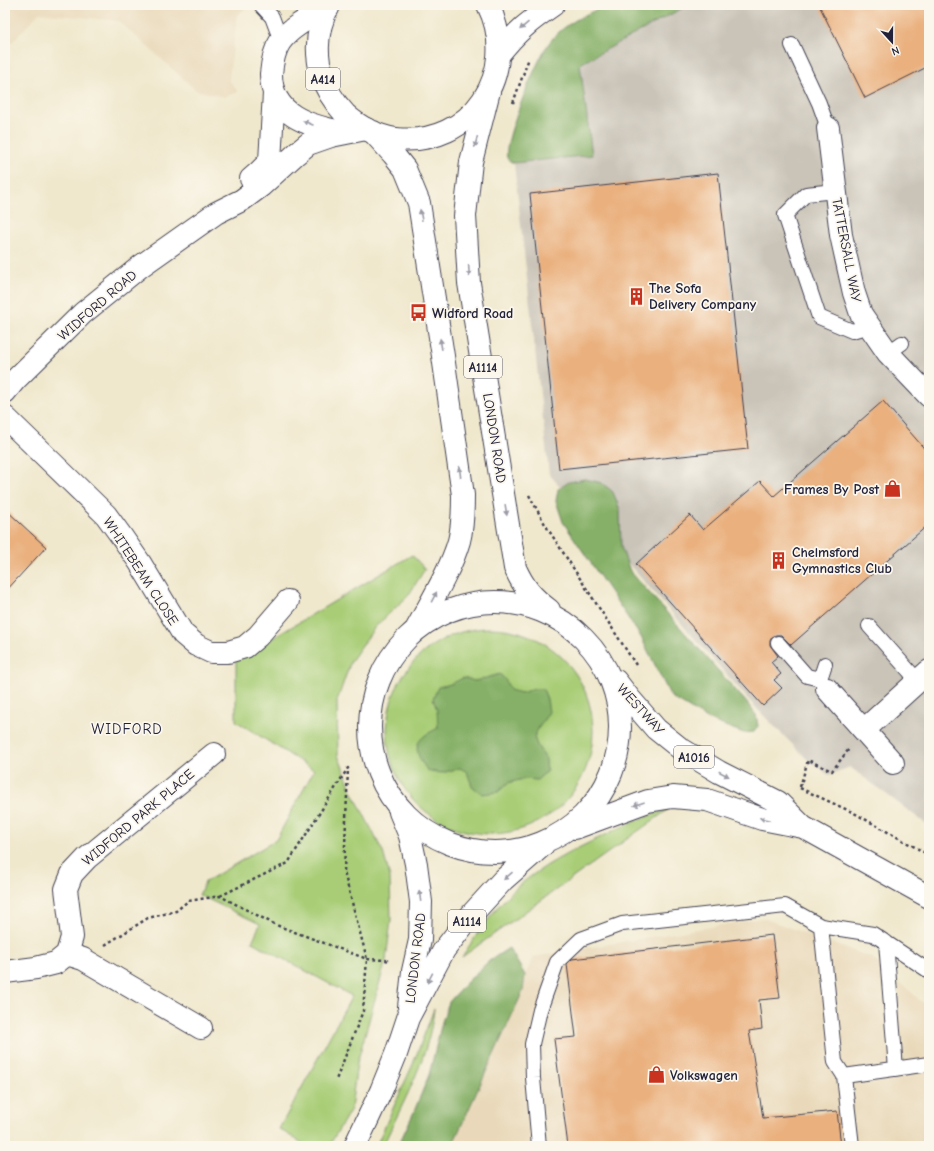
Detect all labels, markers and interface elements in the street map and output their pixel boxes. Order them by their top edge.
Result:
one-way arrow [518,22,529,31]
north arrow [872,22,912,62]
text: N [890,44,901,58]
road number: A414 [306,68,340,90]
one-way arrow [302,120,313,126]
one-way arrow [473,136,479,149]
street label: TATTERSALL WAY [828,196,865,305]
one-way arrow [417,209,423,221]
one-way arrow [465,265,472,277]
street label: WIDFORD ROAD [54,266,141,344]
place label: The Sofa Delivery Company [649,280,757,313]
building icon: The Sofa Delivery Company [626,286,646,306]
bus stop icon: Widford Road [409,303,429,323]
place label: Widford Road [432,305,513,322]
one-way arrow [438,338,444,350]
road number: A1114 [464,356,502,378]
street label: LONDON ROAD [479,392,510,484]
one-way arrow [457,466,463,478]
shop icon: Frames By Post [882,479,902,499]
place label: Frames By Post [784,481,879,498]
one-way arrow [503,504,509,516]
street label: WHITEBEAM CLOSE [99,514,182,629]
place label: Chelmsford Gymnastics Club [792,544,892,577]
building icon: Chelmsford Gymnastics Club [769,550,789,570]
one-way arrow [431,591,438,602]
street label: WESTWAY [613,680,668,739]
district label: WIDFORD [91,720,163,738]
road number: A1016 [674,746,714,768]
street label: WIDFORD PARK PLACE [79,765,198,869]
one-way arrow [718,771,730,777]
one-way arrow [633,802,645,808]
one-way arrow [759,816,771,822]
one-way arrow [503,871,513,880]
one-way arrow [417,890,424,902]
road number: A1114 [448,910,486,932]
street label: LONDON ROAD [402,912,429,1004]
one-way arrow [426,972,433,984]
shop icon: Volkswagen [647,1065,667,1085]
place label: Volkswagen [670,1067,738,1084]

